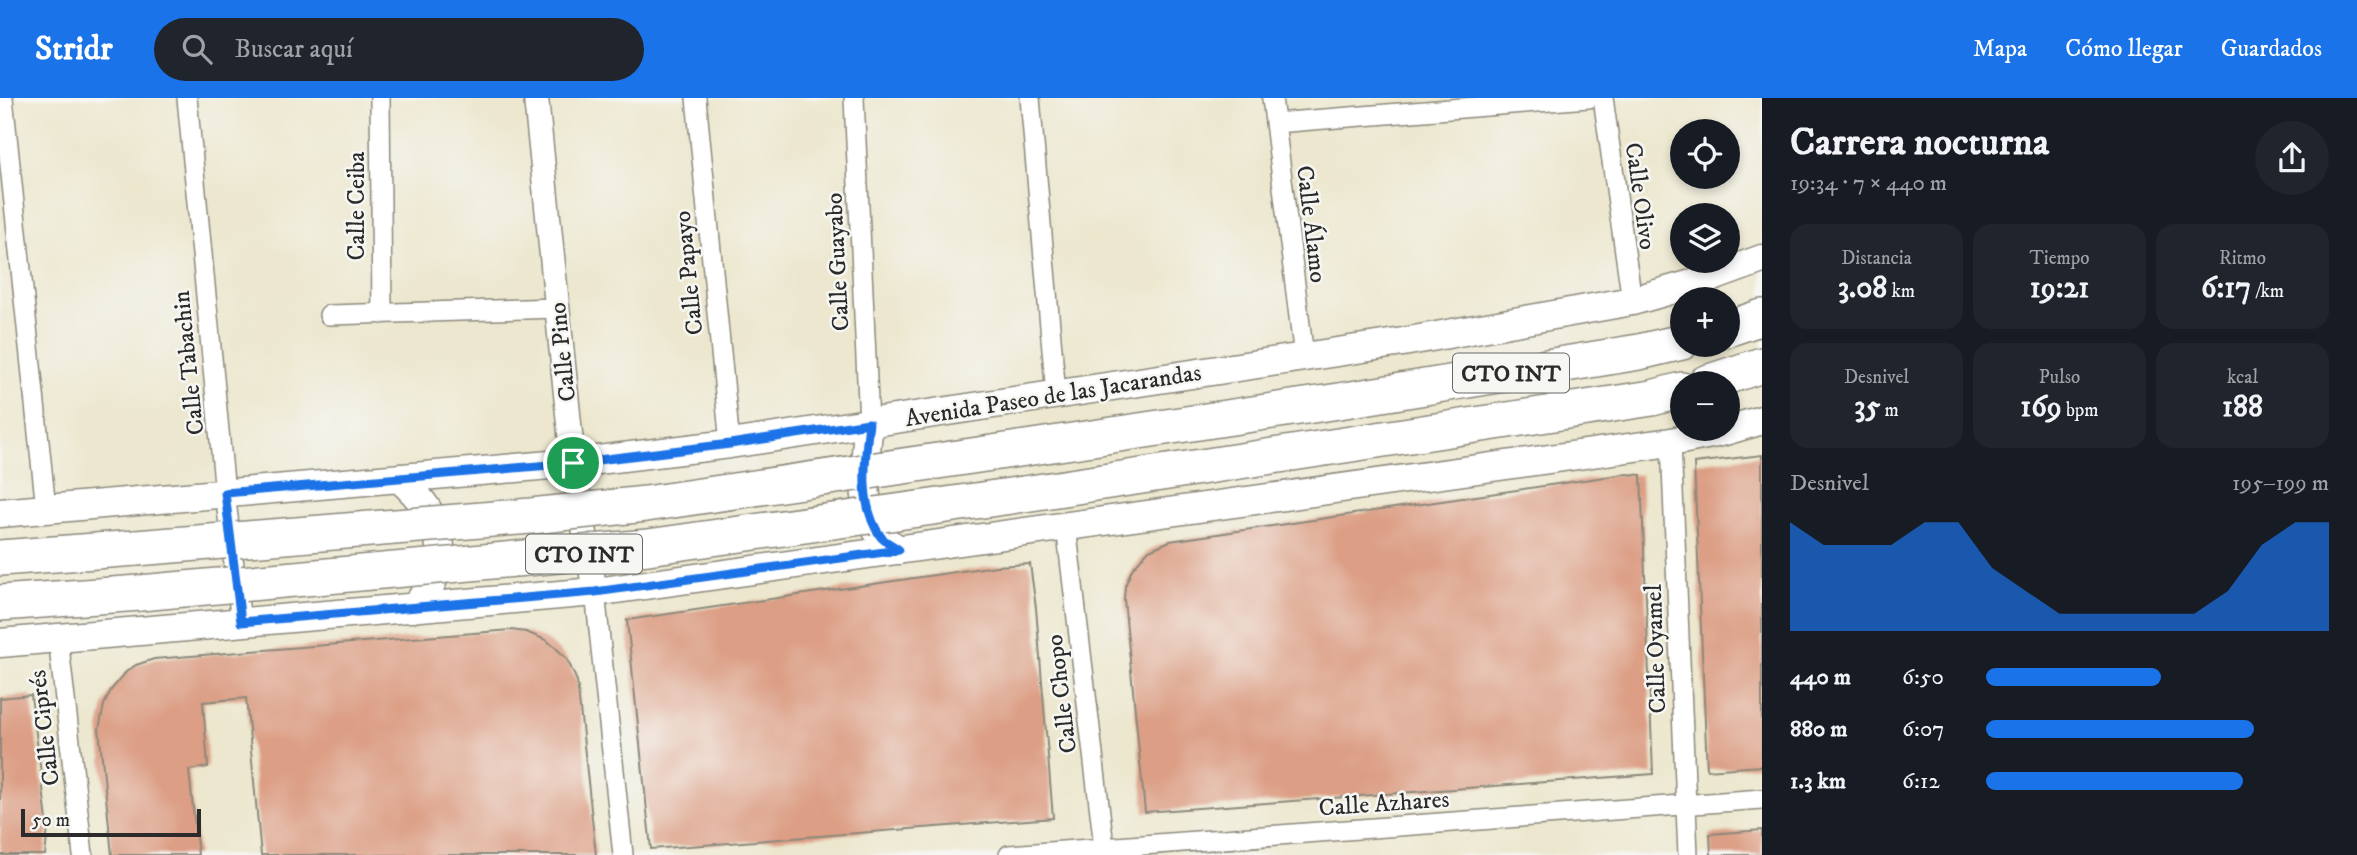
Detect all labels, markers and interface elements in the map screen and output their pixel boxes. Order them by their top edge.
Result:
search box [154,18,644,81]
text: Stridr [35,29,112,70]
icon: search [178,30,216,68]
text: Buscar aquí [234,33,353,66]
text: Mapa [1973,34,2027,64]
text: Cómo llegar [2065,34,2183,64]
text: Guardados [2221,34,2322,64]
map controls [1670,119,1740,441]
button: locate [1670,119,1740,189]
text: Carrera nocturna [1790,119,2049,167]
button: share [2255,121,2329,195]
street label: Calle Olivo [1618,141,1662,252]
street label: Calle Ceiba [342,151,372,261]
street label: Calle Álamo [1289,164,1334,284]
text: 19:34 · 7 × 440 m [1790,169,1947,198]
street label: Calle Guayabo [819,192,857,332]
button: layers [1670,203,1740,273]
street label: Calle Papayo [668,209,710,337]
text: Distancia [1841,247,1912,270]
text: Tiempo [2029,247,2090,270]
text: Ritmo [2219,247,2266,270]
text: 3.08 [1838,270,1887,307]
text: 19:21 [2030,270,2089,307]
text: 6:17 [2201,270,2251,307]
text: km [1887,280,1915,303]
text: /km [2251,280,2284,303]
button: + [1670,287,1740,357]
street label: Calle Tabachin [166,289,211,437]
street label: Calle Pino [543,301,583,403]
road number: CTO INT [1453,354,1569,392]
street label: Avenida Paseo de las Jacarandas [903,358,1203,434]
text: Desnivel [1844,366,1909,389]
text: Pulso [2039,366,2080,389]
text: kcal [2227,366,2258,389]
button: − [1670,371,1740,441]
text: 35 [1854,389,1880,426]
text: 169 [2020,389,2062,426]
text: 188 [2222,389,2263,426]
text: m [1880,399,1899,422]
text: bpm [2062,399,2099,422]
pin [543,433,603,493]
icon: arrive [554,444,592,482]
text: Desnivel [1790,469,1869,498]
text: 195–199 m [2232,469,2329,498]
road number: CTO INT [526,534,642,574]
street label: Calle Oyamel [1639,583,1673,714]
street label: Calle Chopo [1040,633,1084,755]
text: 440 m [1790,663,1851,692]
text: 6:50 [1902,663,1944,692]
street label: Calle Ciprés [23,668,67,787]
text: 880 m [1790,715,1848,744]
text: 6:07 [1902,715,1944,744]
text: 1.3 km [1790,767,1846,796]
text: 6:12 [1902,767,1940,796]
street label: Calle Azhares [1318,784,1450,824]
scale bar [21,806,201,838]
text: 50 m [32,809,70,832]

